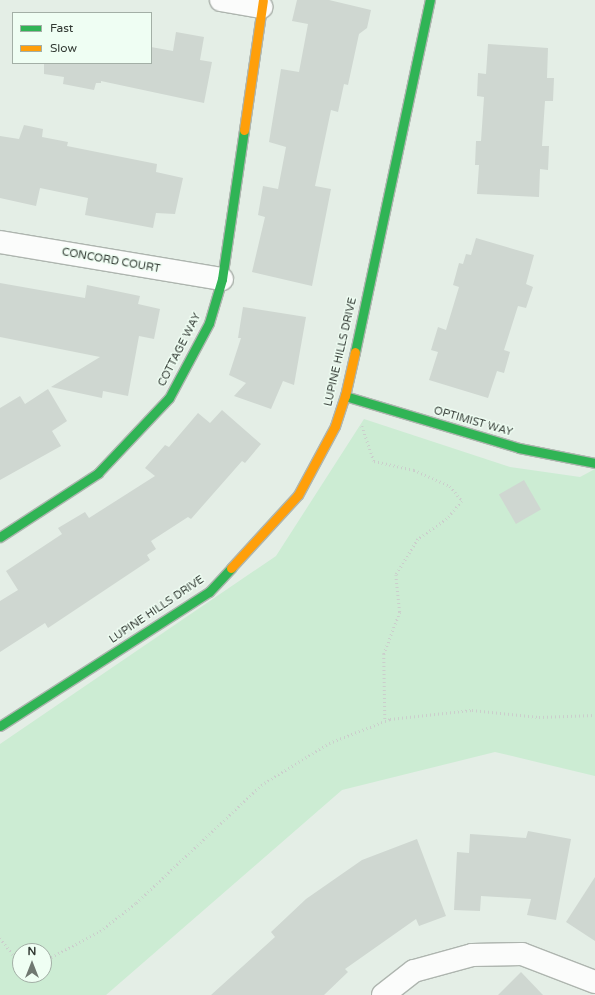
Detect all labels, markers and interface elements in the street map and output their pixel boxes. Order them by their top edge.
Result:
legend [12,12,152,64]
text: Fast [50,21,73,35]
text: Slow [50,41,77,55]
street label: CONCORD COURT [61,246,161,276]
street label: LUPINE HILLS DRIVE [322,296,360,408]
street label: COTTAGE WAY [156,311,204,389]
street label: OPTIMIST WAY [432,404,514,440]
street label: LUPINE HILLS DRIVE [107,573,207,647]
north arrow [12,943,52,983]
text: N [28,945,36,958]

